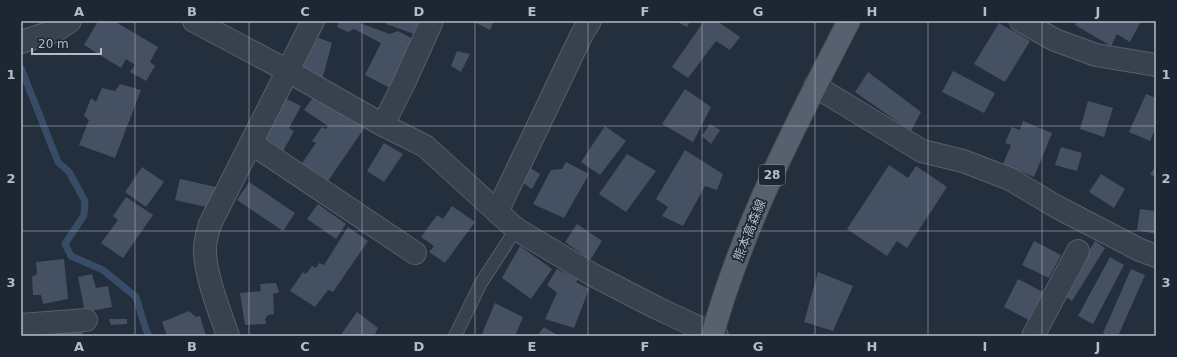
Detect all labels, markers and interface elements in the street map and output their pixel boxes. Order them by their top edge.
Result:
text: A [74,4,84,19]
text: B [187,4,197,19]
text: C [300,4,310,19]
text: D [414,4,425,19]
text: E [528,4,536,19]
text: F [641,4,649,19]
text: G [753,4,763,19]
text: H [867,4,877,19]
text: I [983,4,987,19]
text: J [1095,4,1100,19]
scale bar [32,30,101,56]
text: 20 m [38,37,69,51]
text: 1 [6,67,16,82]
text: 1 [1161,67,1171,82]
road number: 28 [759,165,785,185]
text: 2 [6,171,16,186]
text: 2 [1161,171,1171,186]
street label: 熊本高森線 [730,197,769,263]
text: 3 [6,275,16,290]
text: 3 [1161,275,1171,290]
text: A [74,339,84,354]
text: B [187,339,197,354]
text: C [300,339,310,354]
text: D [414,339,425,354]
text: E [528,339,536,354]
text: F [641,339,649,354]
text: G [753,339,763,354]
text: H [867,339,877,354]
text: I [983,339,987,354]
text: J [1095,339,1100,354]

